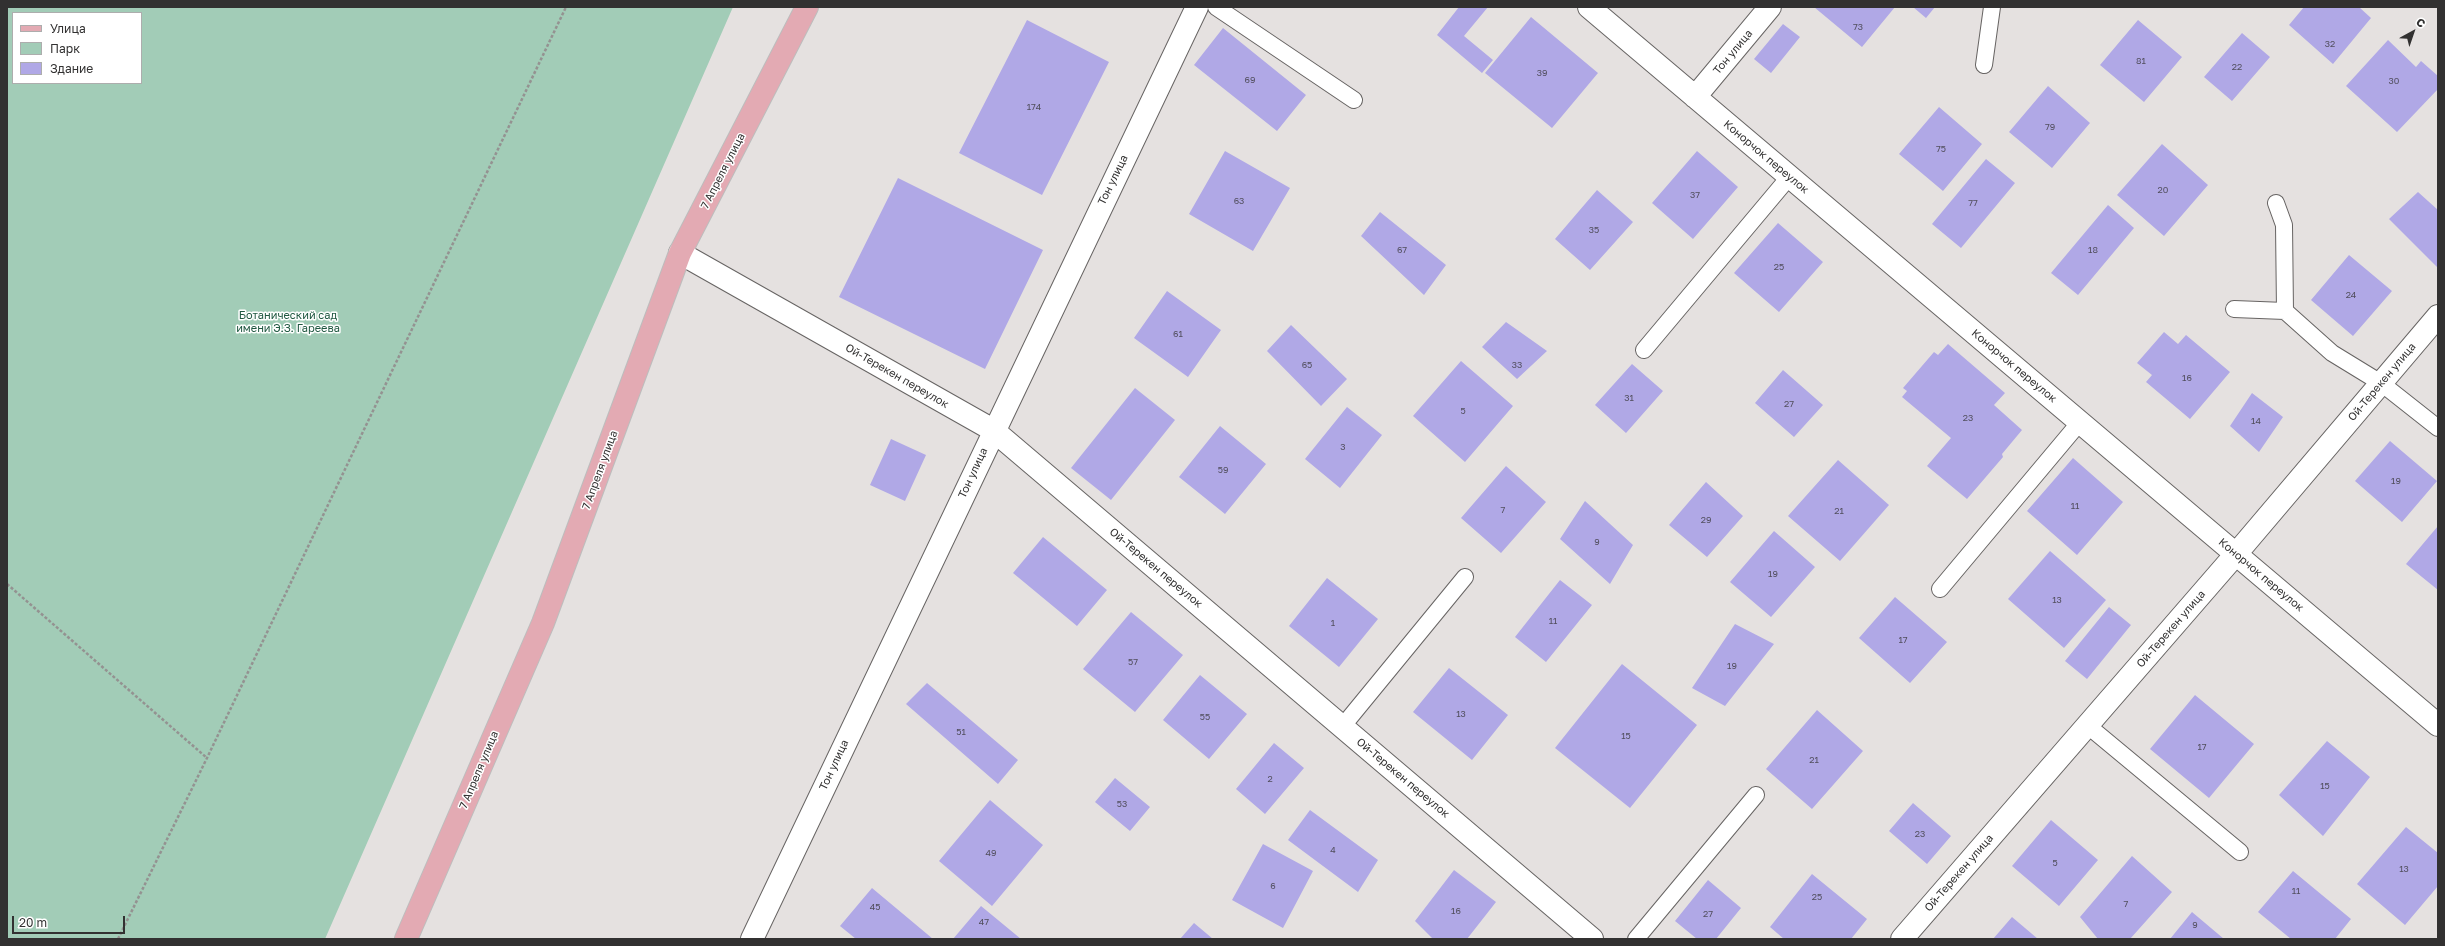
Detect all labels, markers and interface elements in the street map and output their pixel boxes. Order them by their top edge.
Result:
legend [12,12,142,84]
north arrow [2393,12,2433,52]
text: С [2414,15,2428,30]
text: Улица [50,21,86,36]
house number: 73 [1853,22,1863,32]
street label: Тон улица [1711,27,1755,77]
house number: 32 [2325,39,2335,49]
text: Парк [50,41,80,56]
house number: 81 [2136,56,2146,66]
text: Здание [50,61,93,76]
house number: 22 [2232,62,2242,72]
house number: 39 [1537,68,1547,78]
house number: 69 [1245,75,1255,85]
house number: 30 [2389,76,2399,86]
house number: 174 [1027,102,1041,112]
street label: Конорчок переулок [1721,118,1811,196]
house number: 79 [2045,122,2055,132]
street label: 7 Апреля улица [698,131,748,211]
house number: 75 [1936,144,1946,154]
street label: Тон улица [1095,153,1131,207]
house number: 20 [2158,185,2168,195]
house number: 37 [1690,190,1700,200]
house number: 63 [1234,196,1244,206]
house number: 77 [1968,198,1978,208]
house number: 35 [1589,225,1599,235]
house number: 67 [1397,245,1407,255]
house number: 18 [2088,245,2098,255]
house number: 25 [1774,262,1784,272]
house number: 24 [2346,290,2356,300]
park label: Ботанический сад имени Э.З. Гареева [236,309,340,335]
street label: Конорчок переулок [1969,327,2059,405]
house number: 61 [1173,329,1183,339]
street label: Ой-Терекен улица [2345,340,2419,424]
street label: Ой-Терекен переулок [843,341,951,411]
house number: 65 [1302,360,1312,370]
house number: 33 [1512,360,1522,370]
house number: 16 [2182,373,2192,383]
house number: 31 [1624,393,1634,403]
house number: 27 [1784,399,1794,409]
house number: 5 [1460,406,1466,416]
house number: 23 [1963,413,1973,423]
house number: 14 [2251,416,2261,426]
street label: 7 Апреля улица [580,429,620,511]
house number: 3 [1340,442,1346,452]
street label: Тон улица [956,446,990,500]
house number: 59 [1218,465,1228,475]
house number: 19 [2391,476,2401,486]
house number: 11 [2071,501,2079,511]
house number: 7 [1501,505,1505,515]
house number: 21 [1834,506,1844,516]
house number: 29 [1701,515,1711,525]
street label: Ой-Терекен переулок [1107,525,1205,611]
street label: Конорчок переулок [2216,536,2306,614]
house number: 9 [1594,537,1600,547]
house number: 19 [1768,569,1778,579]
street label: Ой-Терекен улица [2134,588,2208,670]
house number: 13 [2052,595,2062,605]
house number: 11 [1549,616,1557,626]
house number: 1 [1331,618,1335,628]
house number: 17 [1898,635,1908,645]
house number: 57 [1128,657,1138,667]
house number: 19 [1727,661,1737,671]
house number: 13 [1456,709,1466,719]
house number: 55 [1200,712,1210,722]
house number: 51 [956,727,966,737]
street label: 7 Апреля улица [457,729,501,811]
house number: 15 [1621,731,1631,741]
street label: Ой-Терекен переулок [1354,735,1452,821]
street label: Тон улица [817,738,851,792]
house number: 17 [2197,742,2207,752]
house number: 21 [1809,755,1819,765]
house number: 2 [1267,774,1273,784]
house number: 15 [2320,781,2330,791]
house number: 53 [1117,799,1127,809]
house number: 23 [1915,829,1925,839]
street label: Ой-Терекен улица [1922,832,1996,914]
house number: 4 [1330,845,1336,855]
house number: 49 [986,848,996,858]
house number: 5 [2052,858,2058,868]
house number: 13 [2399,864,2409,874]
house number: 6 [1270,881,1276,891]
house number: 11 [2292,886,2300,896]
house number: 25 [1812,892,1822,902]
house number: 7 [2124,899,2128,909]
house number: 45 [870,902,880,912]
house number: 16 [1451,906,1461,916]
scale bar [14,908,127,934]
house number: 27 [1703,909,1713,919]
text: 20 m [19,915,47,930]
house number: 47 [979,917,989,927]
house number: 9 [2192,920,2198,930]

